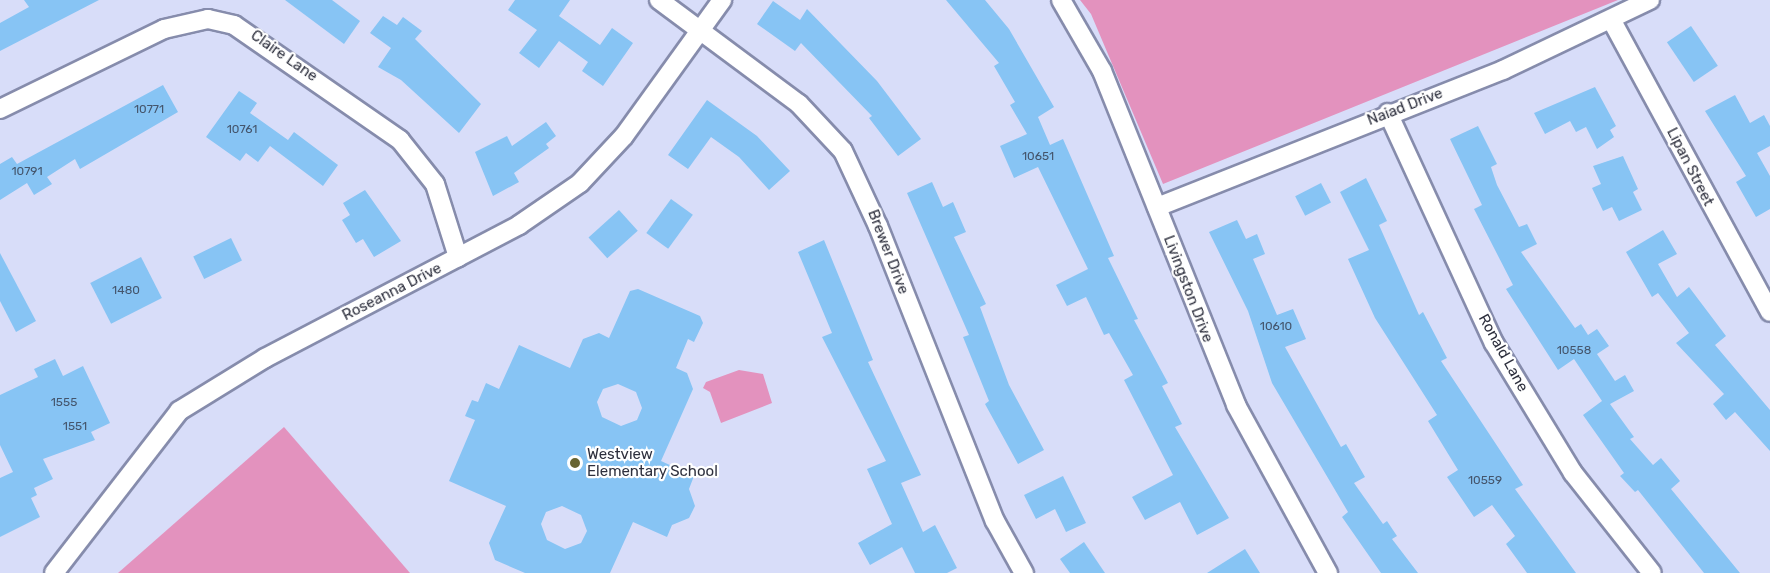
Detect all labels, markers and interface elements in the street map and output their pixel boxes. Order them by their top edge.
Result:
street label: Claire Lane [247,26,321,86]
street label: Naiad Drive [1365,84,1445,130]
house number: 10771 [134,103,164,117]
house number: 10761 [227,123,257,137]
street label: Lipan Street [1663,125,1717,209]
house number: 10651 [1022,150,1054,164]
house number: 10791 [11,165,43,179]
street label: Brewer Drive [864,207,912,297]
street label: Livingston Drive [1159,233,1217,345]
street label: Roseanna Drive [339,259,445,325]
house number: 1480 [112,284,140,298]
street label: Ronald Lane [1474,311,1532,395]
house number: 10610 [1260,320,1292,334]
house number: 10558 [1557,344,1591,358]
house number: 1555 [51,396,77,410]
house number: 1551 [63,420,87,434]
place label: Westview Elementary School [587,445,718,480]
marker: Westview Elementary School [568,456,582,470]
house number: 10559 [1468,474,1502,488]

